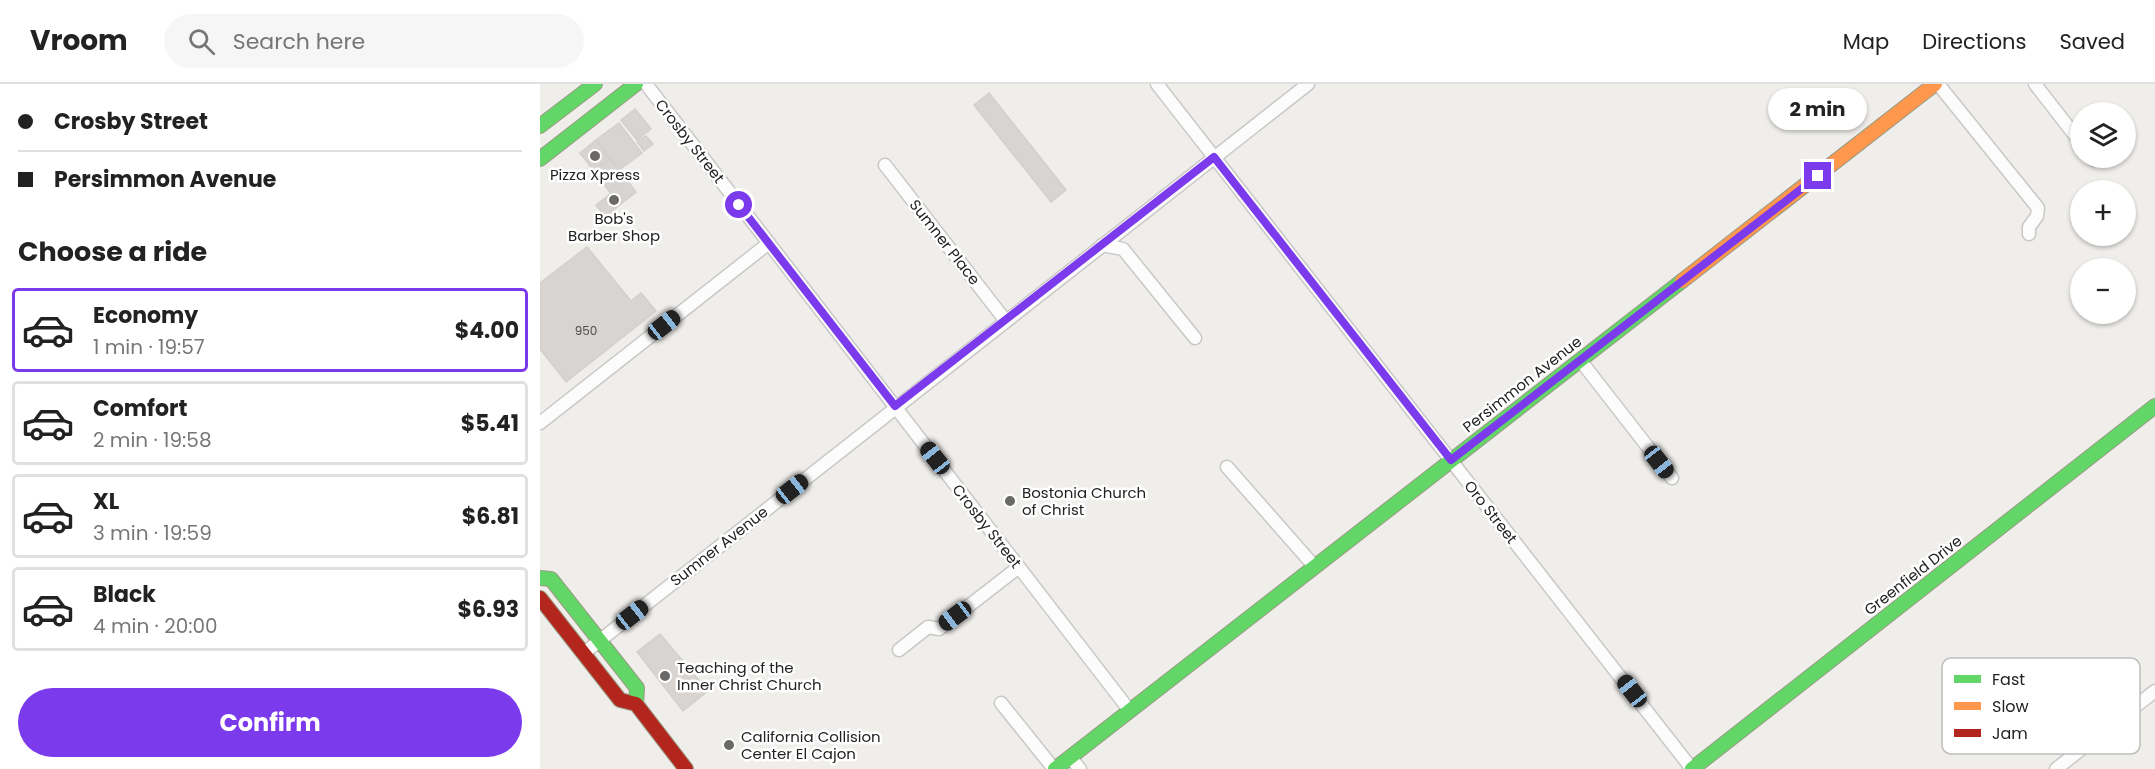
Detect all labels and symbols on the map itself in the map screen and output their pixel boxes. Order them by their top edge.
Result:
callout: 2 min [1768,89,1868,131]
street label: Crosby Street [651,95,729,187]
marker: Pizza Xpress [588,149,602,163]
route end [1804,162,1831,189]
place label: Pizza Xpress [550,164,640,185]
route start [725,191,752,218]
marker: Bob's Barber Shop [607,193,621,207]
street label: Sumner Place [905,195,985,289]
place label: Bob's Barber Shop [568,208,660,246]
car [644,307,684,343]
house number: 950 [575,322,597,339]
street label: Persimmon Avenue [1458,331,1586,437]
car [917,438,953,478]
car [1641,442,1677,482]
car [772,471,812,507]
street label: Oro Street [1460,476,1522,548]
street label: Crosby Street [948,480,1026,572]
place label: Bostonia Church of Christ [1022,482,1146,520]
marker: Bostonia Church of Christ [1003,494,1017,508]
street label: Sumner Avenue [666,501,772,591]
street label: Greenfield Drive [1860,530,1966,620]
car [612,597,652,633]
car [935,598,975,634]
place label: Teaching of the Inner Christ Church [677,657,822,695]
legend [1942,658,2140,754]
text: Fast [1992,668,2025,691]
marker: Teaching of the Inner Christ Church [658,669,672,683]
car [1614,671,1650,711]
text: Slow [1992,695,2029,718]
text: Jam [1992,722,2028,745]
place label: California Collision Center El Cajon [741,726,881,764]
marker: California Collision Center El Cajon [722,738,736,752]

